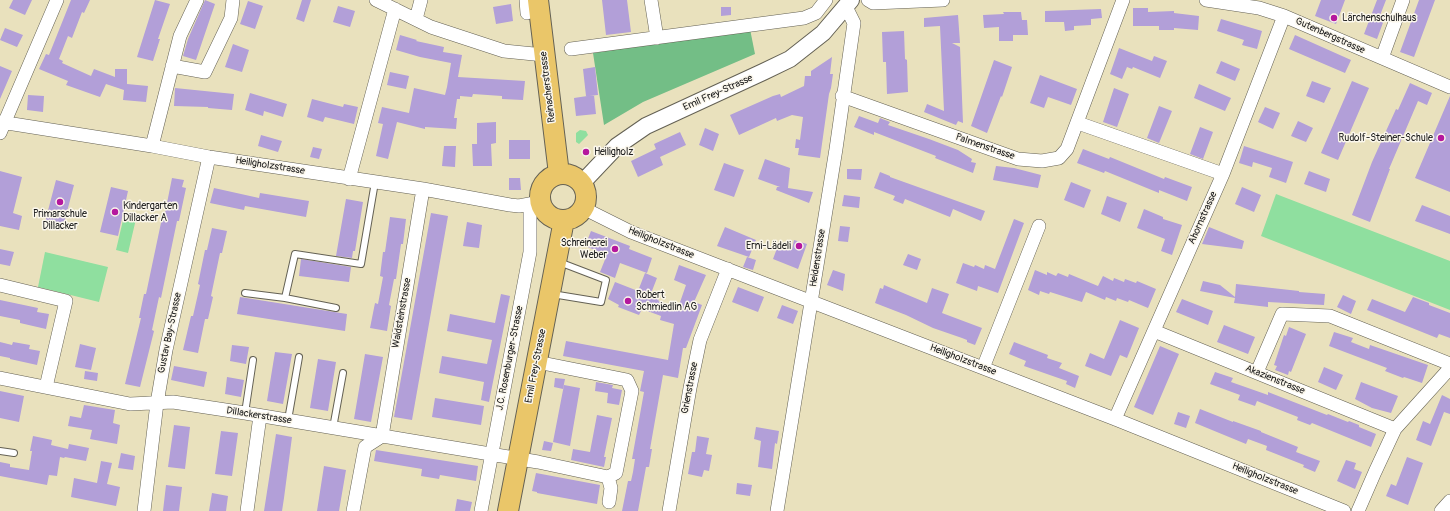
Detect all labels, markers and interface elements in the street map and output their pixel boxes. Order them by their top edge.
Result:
place label: Lärchenschulhaus [1342,12,1416,24]
marker: Lärchenschulhaus [1329,13,1339,23]
street label: Gutenbergstrasse [1293,15,1367,57]
street label: Reinacherstrasse [538,51,558,123]
street label: Emil Frey-Strasse [681,72,755,114]
street label: Palmenstrasse [954,131,1016,163]
place label: Rudolf-Steiner-Schule [1339,132,1433,144]
marker: Rudolf-Steiner-Schule [1436,133,1446,143]
place label: Heiligholz [594,146,634,158]
marker: Heiligholz [581,147,591,157]
street label: Heiligholzstrasse [234,155,306,177]
street label: Ahornstrasse [1186,190,1220,246]
marker: Primarschule Dillacker [55,197,65,207]
place label: Kindergarten Dillacker A [123,200,178,224]
marker: Kindergarten Dillacker A [110,207,120,217]
place label: Primarschule Dillacker [33,208,87,232]
street label: Heiligholzstrasse [626,224,696,262]
street label: Heidenstrasse [808,228,828,288]
place label: Schreinerei Weber [561,237,607,260]
place label: Erni-Lädeli [746,240,791,252]
marker: Erni-Lädeli [794,241,804,251]
marker: Schreinerei Weber [610,244,620,254]
street label: Waidsteinstrasse [390,277,414,349]
place label: Robert Schmiedlin AG [636,289,697,312]
street label: Gustav Bay-Strasse [156,292,184,374]
marker: Robert Schmiedlin AG [623,296,633,306]
street label: J.C. Rosenburger-Strasse [494,305,526,411]
street label: Emil Frey-Strasse [523,328,549,404]
street label: Heiligholzstrasse [928,342,998,378]
street label: Grienstrasse [679,361,701,415]
street label: Akazienstrasse [1244,363,1306,397]
street label: Dillackerstrasse [226,405,292,427]
street label: Heiligholzstrasse [1230,460,1300,498]

